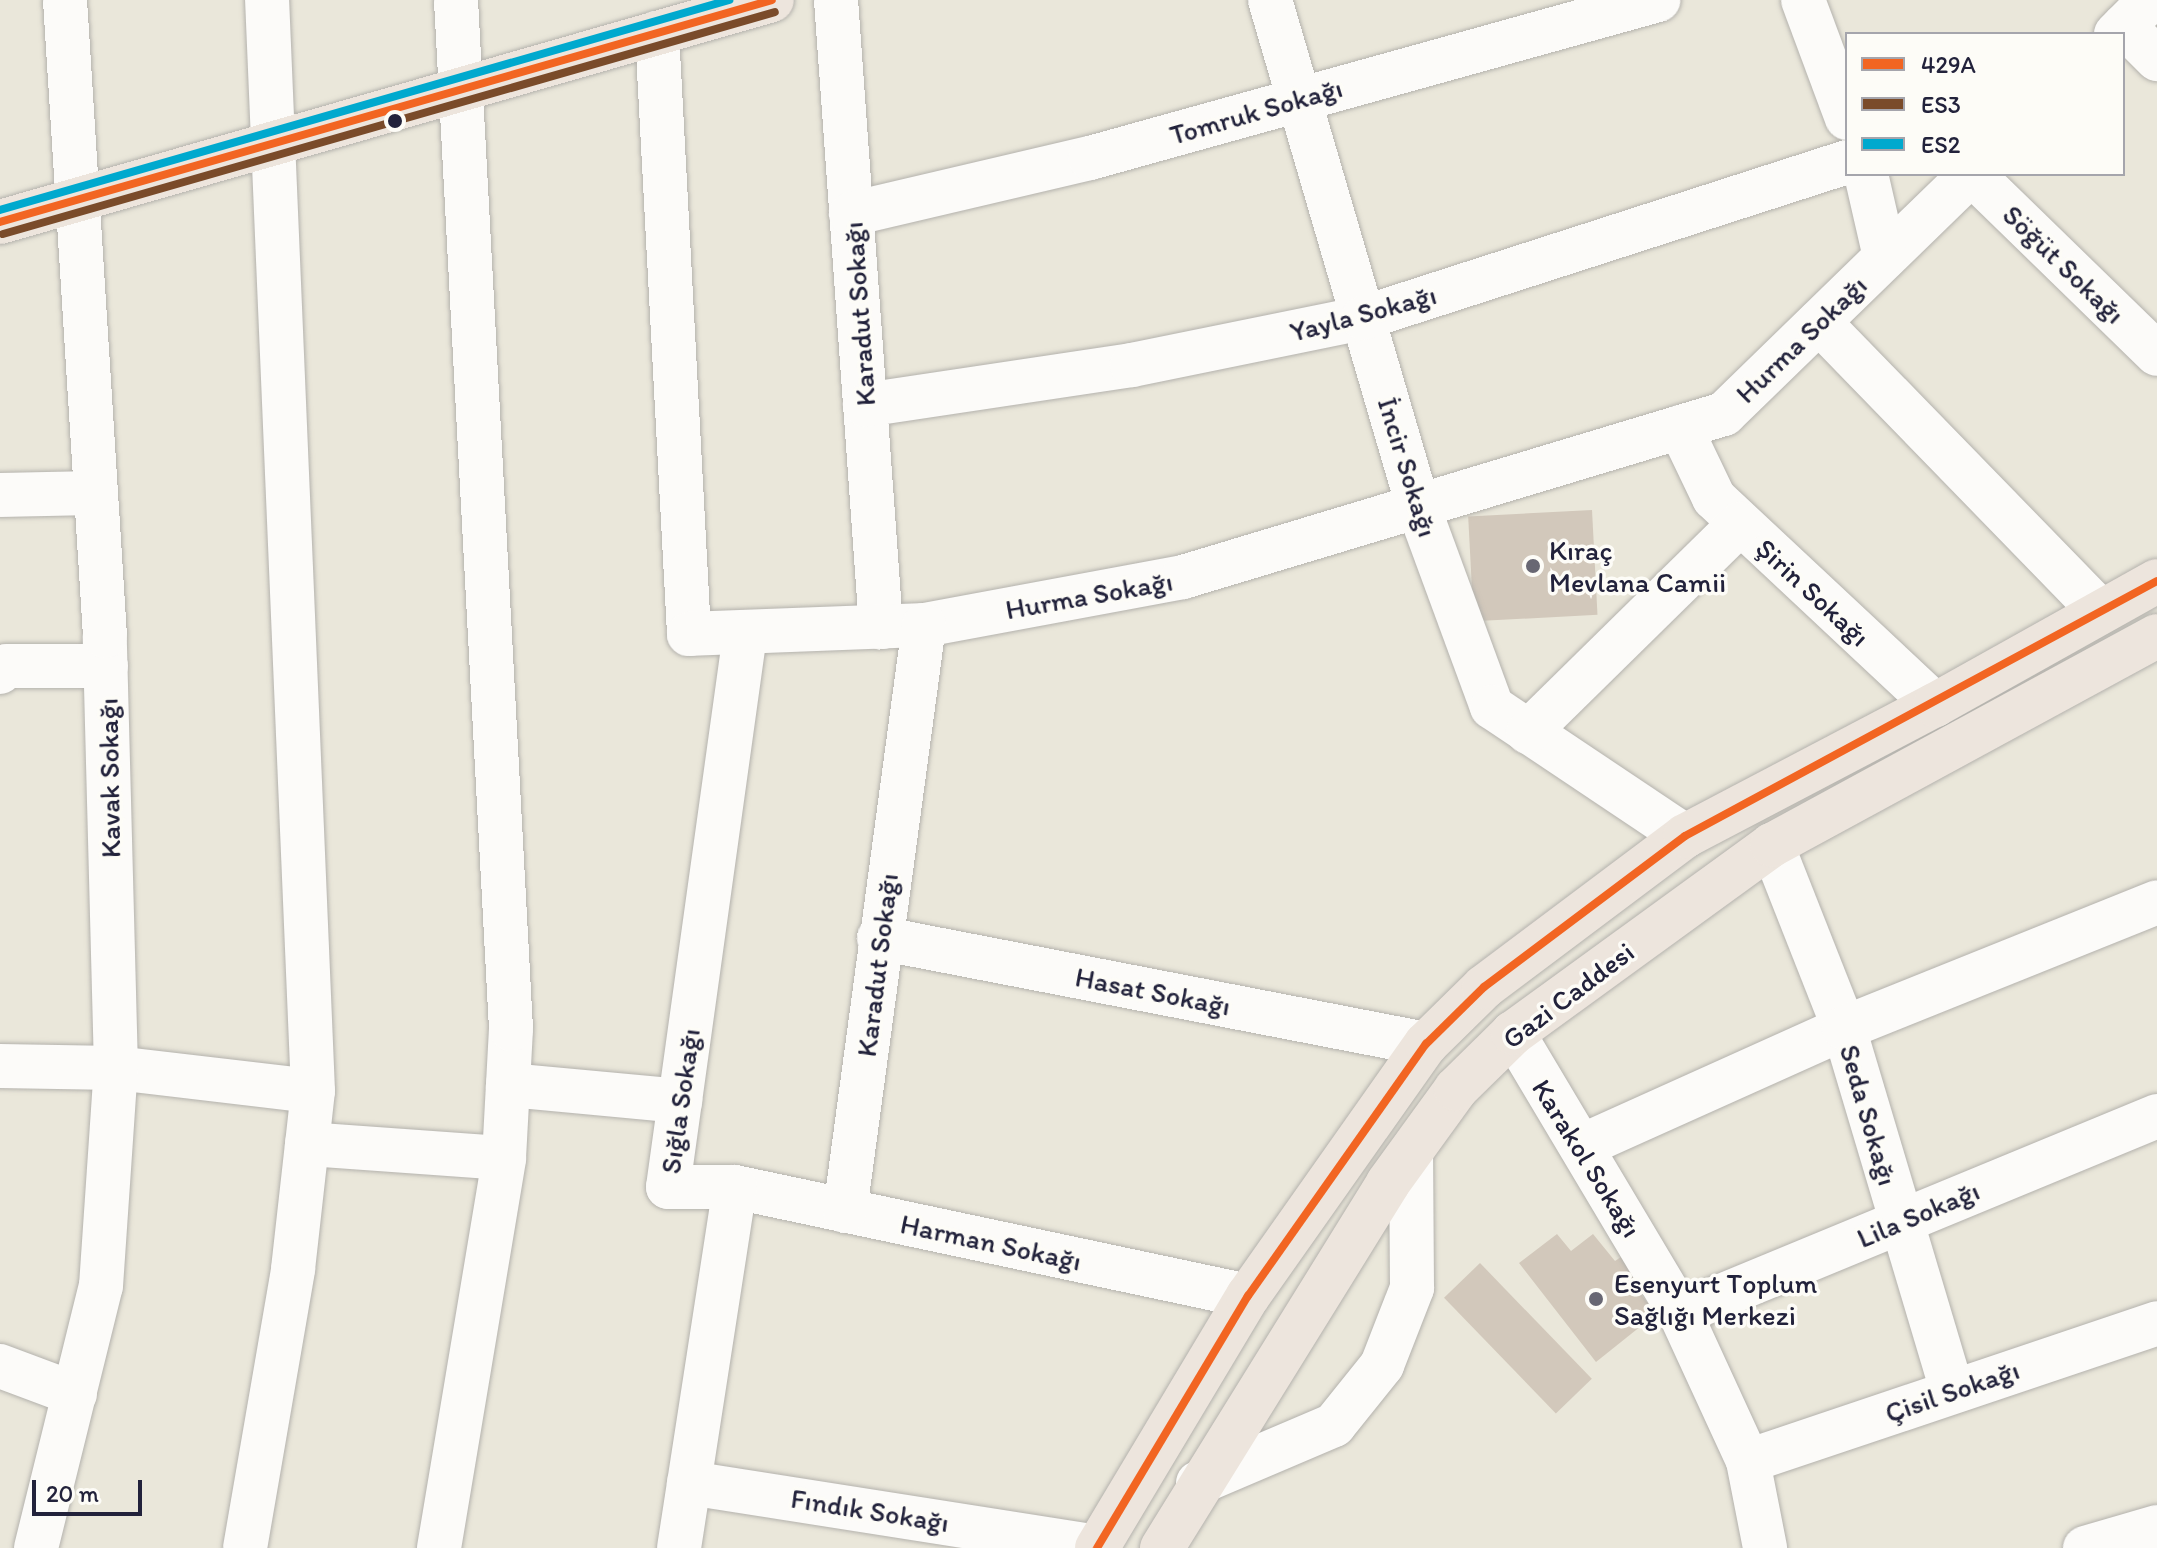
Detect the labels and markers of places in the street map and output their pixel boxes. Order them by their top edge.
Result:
unlabelled marker [387,113,403,129]
place label: Kıraç Mevlana Camii [1549,533,1726,599]
marker: Kıraç Mevlana Camii [1524,557,1542,575]
place label: Esenyurt Toplum Sağlığı Merkezi [1614,1266,1815,1332]
marker: Esenyurt Toplum Sağlığı Merkezi [1585,1288,1607,1310]

